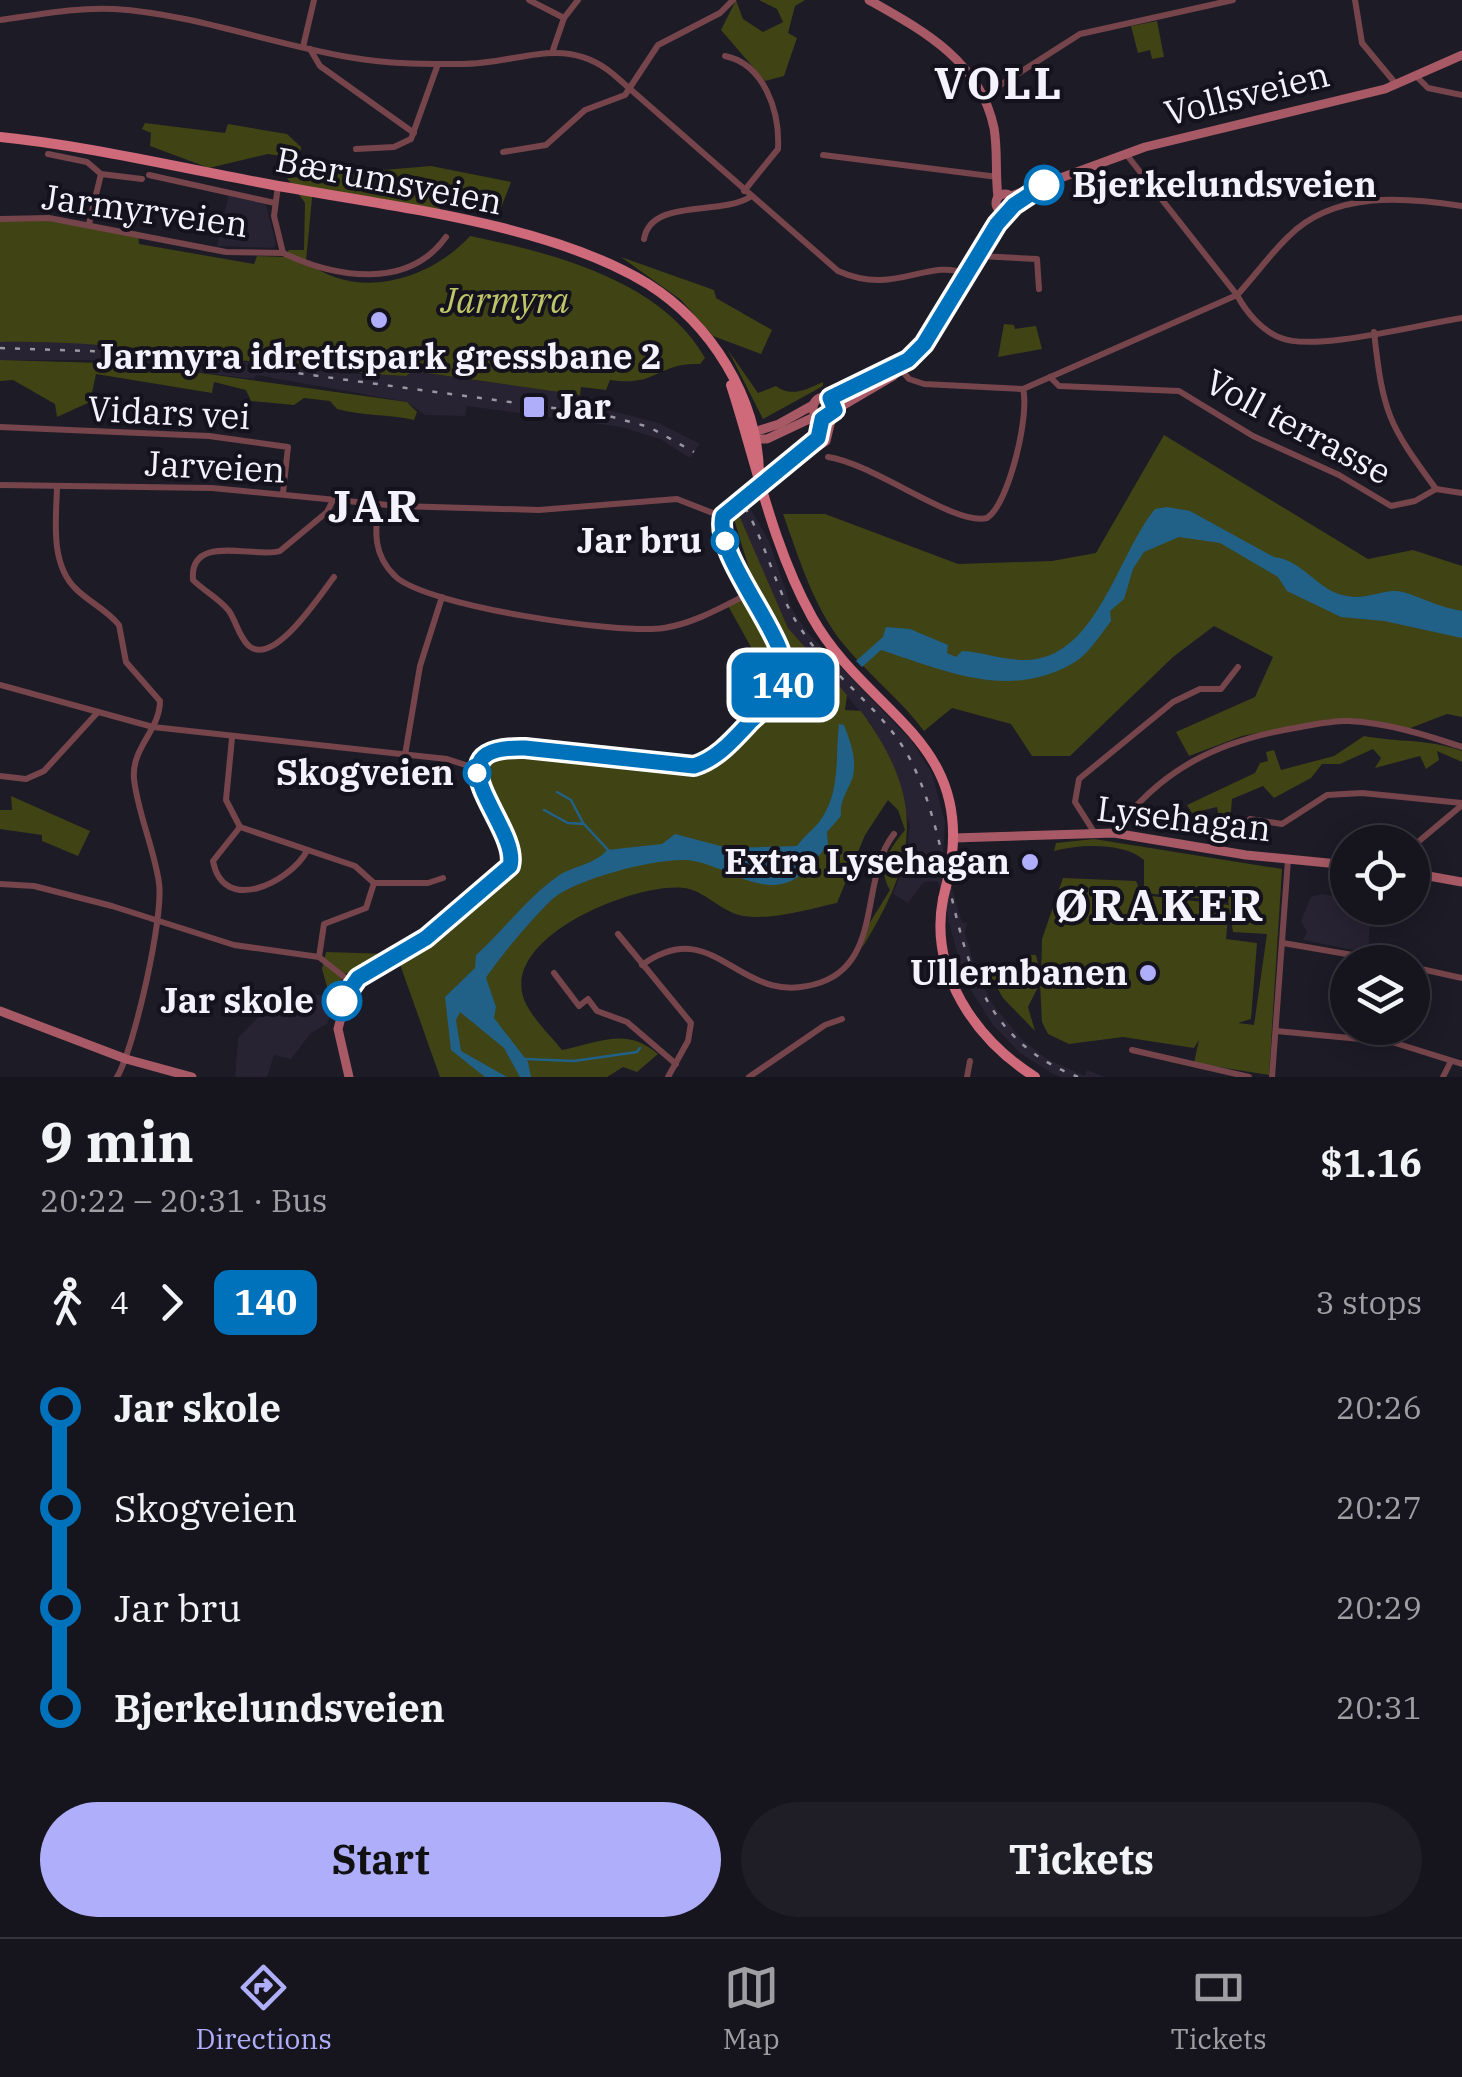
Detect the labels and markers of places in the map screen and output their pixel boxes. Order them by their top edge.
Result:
place label: Bjerkelundsveien [1072,161,1377,207]
marker: Bjerkelundsveien [1025,166,1063,204]
marker: Jarmyra idrettspark gressbane 2 [368,309,390,331]
place label: Jarmyra idrettspark gressbane 2 [96,333,662,379]
place label: Jar [556,383,611,429]
marker: Jar [521,394,547,420]
place label: Jar bru [577,517,702,563]
marker: Jar bru [712,528,738,554]
place label: Skogveien [276,749,454,795]
marker: Skogveien [464,760,490,786]
place label: Extra Lysehagan [724,838,1010,884]
marker: Extra Lysehagan [1019,851,1041,873]
place label: Ullernbanen [910,949,1128,995]
marker: Ullernbanen [1137,962,1159,984]
place label: Jar skole [160,977,314,1023]
marker: Jar skole [323,982,361,1020]

